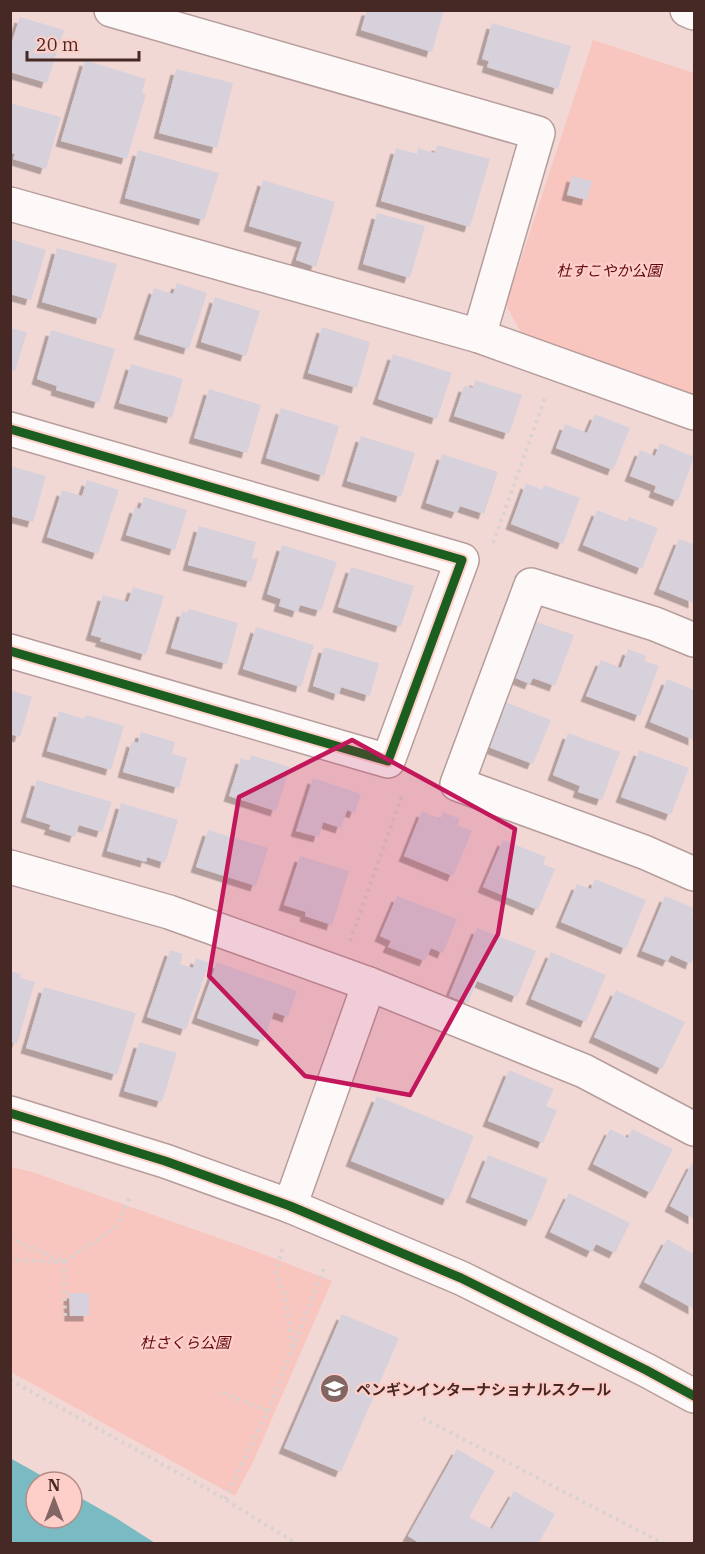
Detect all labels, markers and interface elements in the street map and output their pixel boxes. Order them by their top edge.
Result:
scale bar [27,24,140,62]
text: 20 m [36,33,79,56]
park label: 杜すこやか公園 [556,261,663,280]
park label: 杜さくら公園 [140,1333,232,1352]
school or university icon: ペンギンインターナショナルスクール [319,1373,351,1405]
place label: ペンギンインターナショナルスクール [356,1380,611,1399]
north arrow [24,1470,84,1530]
text: N [48,1475,60,1495]

